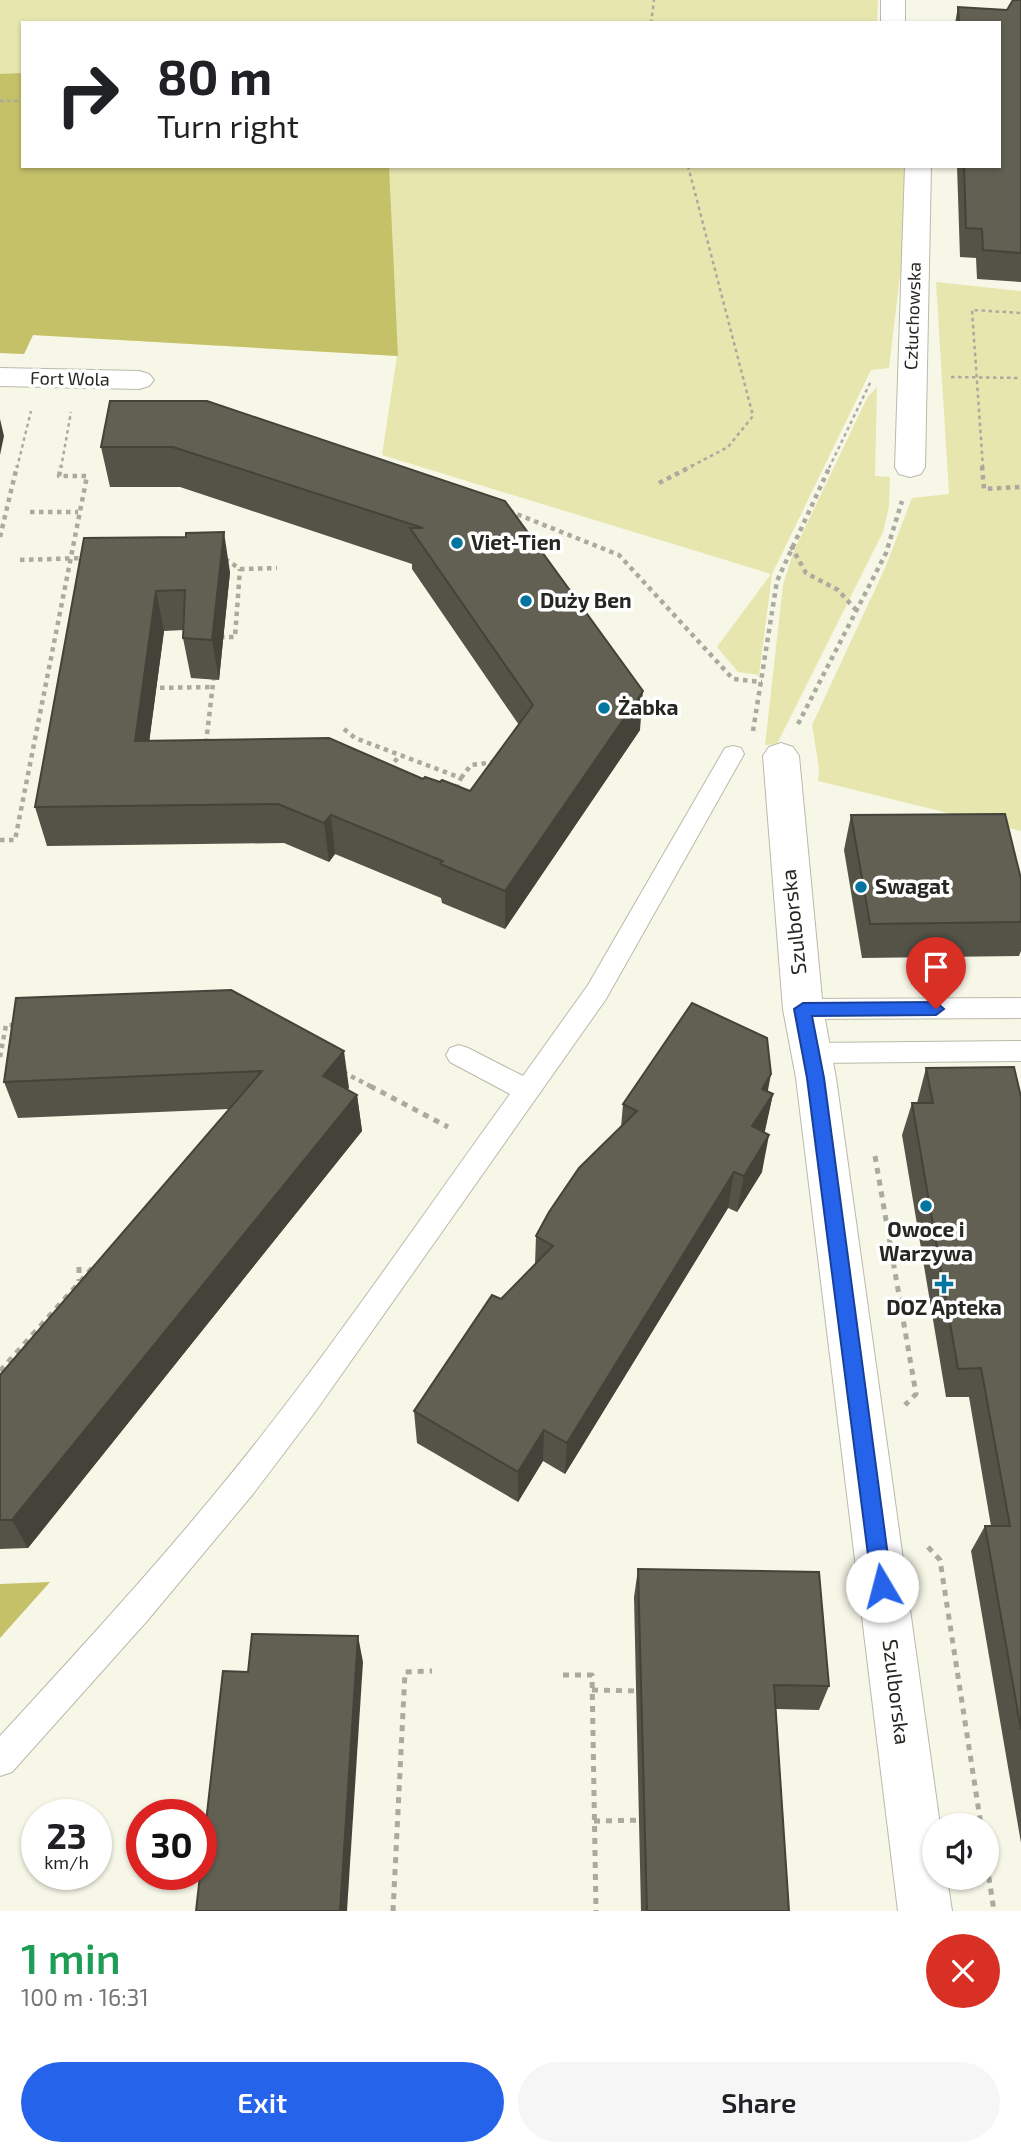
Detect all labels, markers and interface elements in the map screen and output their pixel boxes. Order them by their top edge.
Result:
text: 80 m [157,46,272,105]
icon: right [42,49,133,140]
text: Turn right [157,106,299,144]
street label: Człuchowska [899,262,925,370]
street label: Fort Wola [30,366,110,390]
place label: Viet-Tien [471,529,561,554]
marker: Viet-Tien [449,535,465,551]
place label: Duży Ben [540,587,632,613]
marker: Duży Ben [518,593,534,609]
place label: Żabka [618,694,678,719]
marker: Żabka [596,700,612,716]
street label: Szulborska [775,868,810,976]
place label: Swagat [875,873,950,898]
marker: Swagat [853,879,869,895]
pin [906,937,966,1009]
icon: arrive [917,948,955,986]
marker: Owoce i Warzywa [918,1198,934,1214]
place label: Owoce i Warzywa [879,1216,973,1266]
marker: DOZ Apteka [936,1276,952,1292]
place label: DOZ Apteka [886,1294,1002,1319]
position arrow [845,1549,919,1623]
street label: Szulborska [879,1638,916,1746]
speed limit sign: 30 [126,1799,217,1890]
map controls [922,1813,999,1890]
button: sound [922,1813,999,1890]
text: 23 [46,1814,87,1856]
text: km/h [44,1851,89,1873]
text: 1 min [21,1932,121,1982]
button: close [926,1934,1000,2008]
text: 100 m · 16:31 [21,1983,149,2011]
button: Exit [21,2062,504,2142]
button: Share [518,2062,1000,2142]

